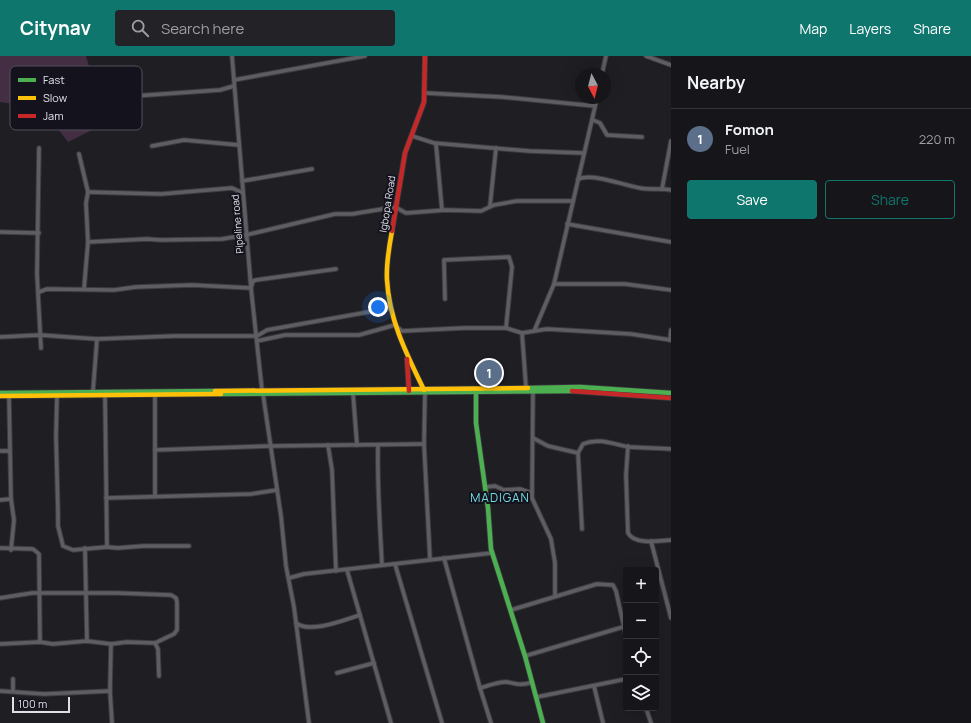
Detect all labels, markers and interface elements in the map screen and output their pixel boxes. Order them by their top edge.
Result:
search box [115,10,395,46]
text: Citynav [20,15,91,41]
icon: search [129,17,151,39]
text: Search here [161,18,244,39]
text: Map [799,19,827,38]
text: Layers [849,19,891,38]
text: Share [913,19,951,38]
legend [10,66,142,130]
north arrow [575,68,611,104]
text: Nearby [687,71,745,94]
text: Fast [43,72,65,87]
text: Slow [43,90,68,105]
text: Jam [43,108,64,123]
text: Fomon [725,119,774,140]
text: 1 [697,130,703,148]
text: 220 m [919,130,955,148]
text: Fuel [725,140,750,158]
street label: Igbopa Road [376,175,398,233]
button: Save [687,180,817,219]
button: Share [825,180,955,219]
street label: Pipeline road [227,194,247,254]
your location [368,297,388,317]
pin: 1 [476,358,502,388]
district label: MADIGAN [470,489,530,506]
map controls [623,567,659,711]
button: + [623,567,659,603]
button: − [623,603,659,639]
button: locate [623,639,659,675]
button: layers [623,675,659,711]
scale bar [12,695,70,714]
text: 100 m [18,696,47,711]

